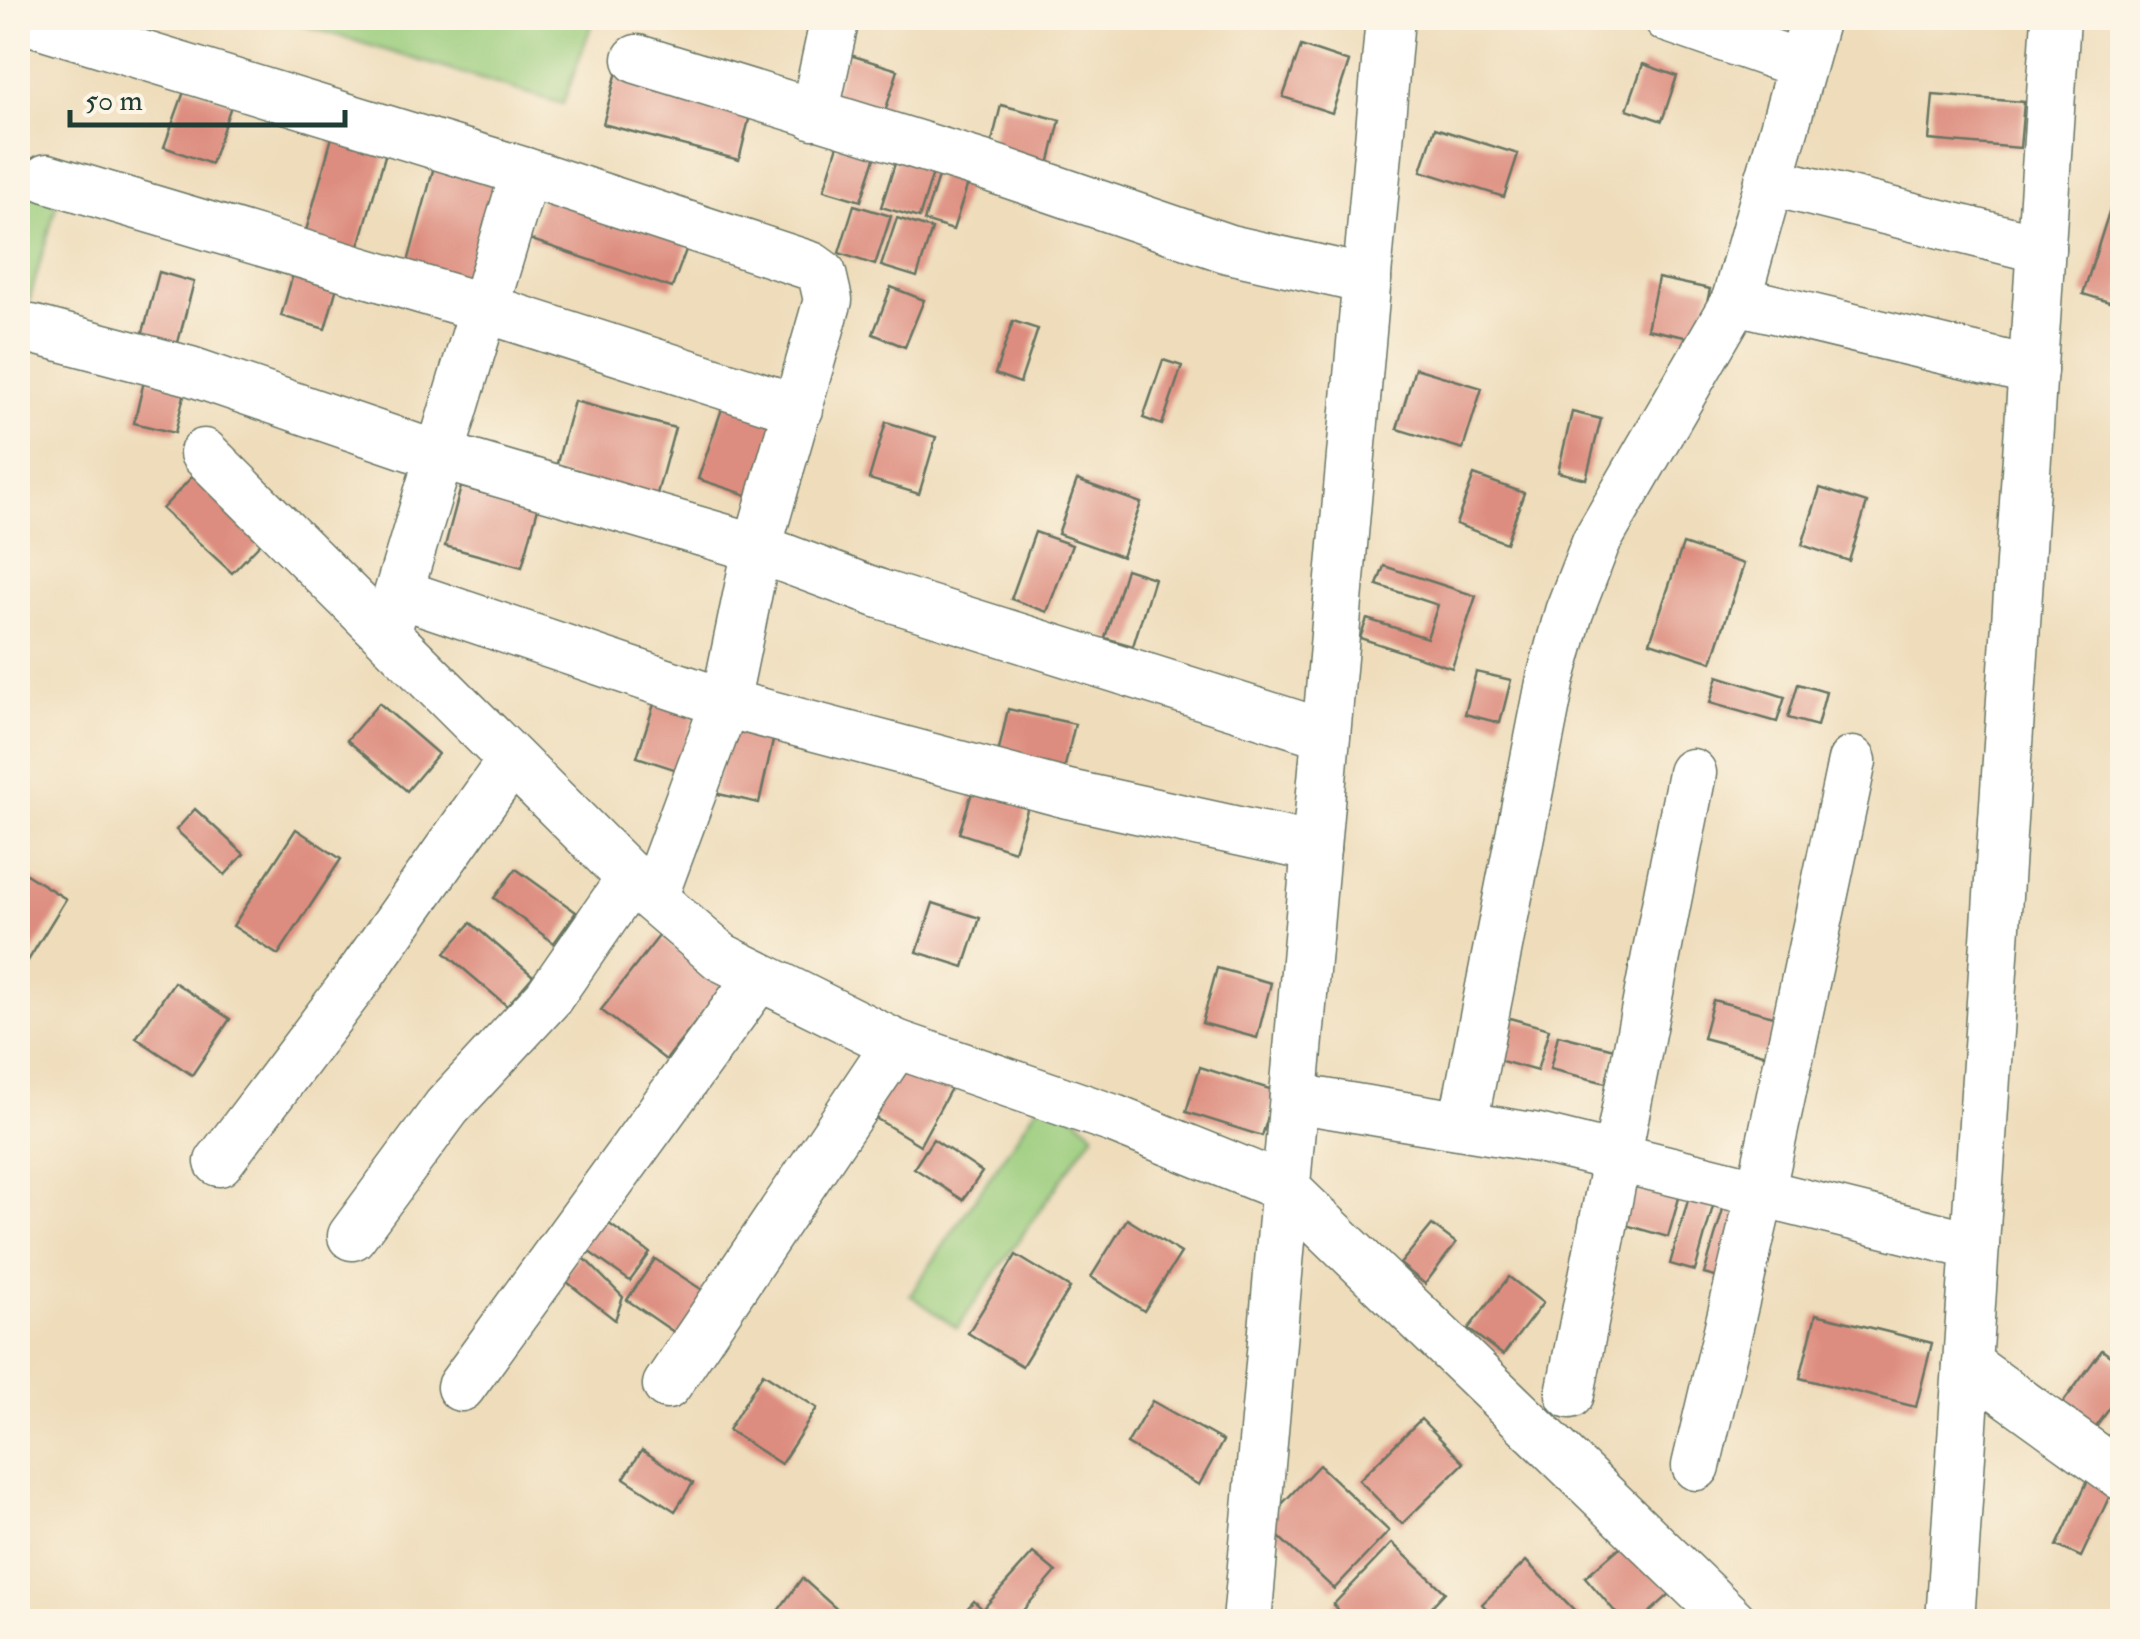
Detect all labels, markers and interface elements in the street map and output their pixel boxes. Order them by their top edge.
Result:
scale bar [70,65,345,127]
text: 50 m [85,82,143,119]

